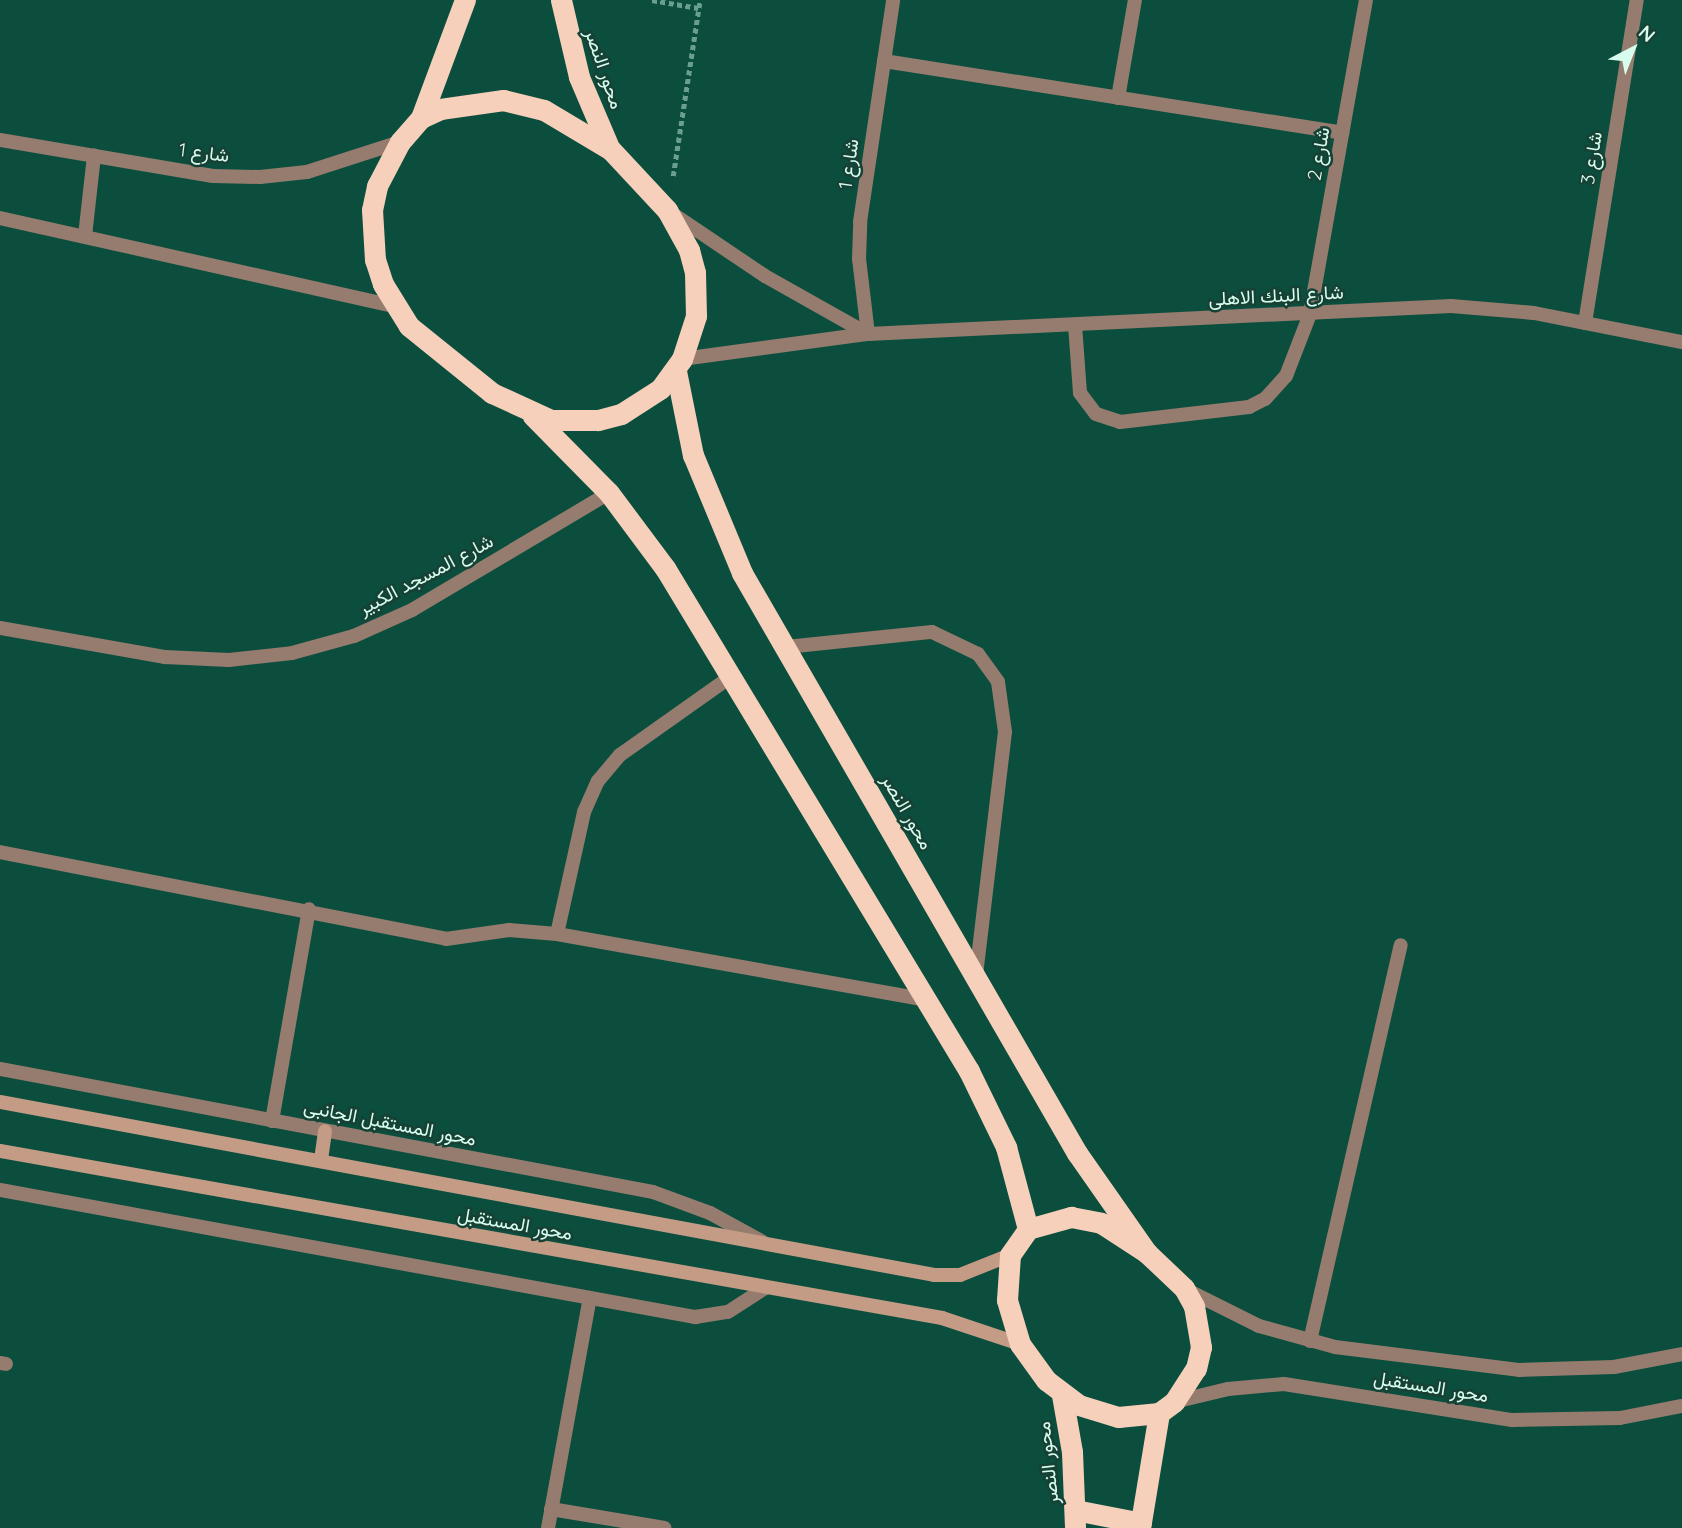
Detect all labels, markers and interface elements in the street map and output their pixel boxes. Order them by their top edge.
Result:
north arrow [1598,14,1668,84]
text: N [1634,20,1660,47]
street label: محور النصر [580,26,628,112]
street label: شارع 2 [1303,125,1335,183]
street label: شارع 3 [1577,130,1607,186]
street label: شارع 1 [834,137,864,191]
street label: شارع 1 [178,139,230,167]
street label: شارع البنك الاهلى [1208,281,1344,311]
street label: شارع المسجد الكبير [355,530,497,620]
street label: محور النصر [876,770,938,854]
street label: محور المستقبل الجانبى [302,1095,478,1151]
street label: محور المستقبل [456,1203,574,1245]
street label: محور المستقبل [1372,1367,1490,1407]
street label: محور النصر [1032,1420,1064,1506]

